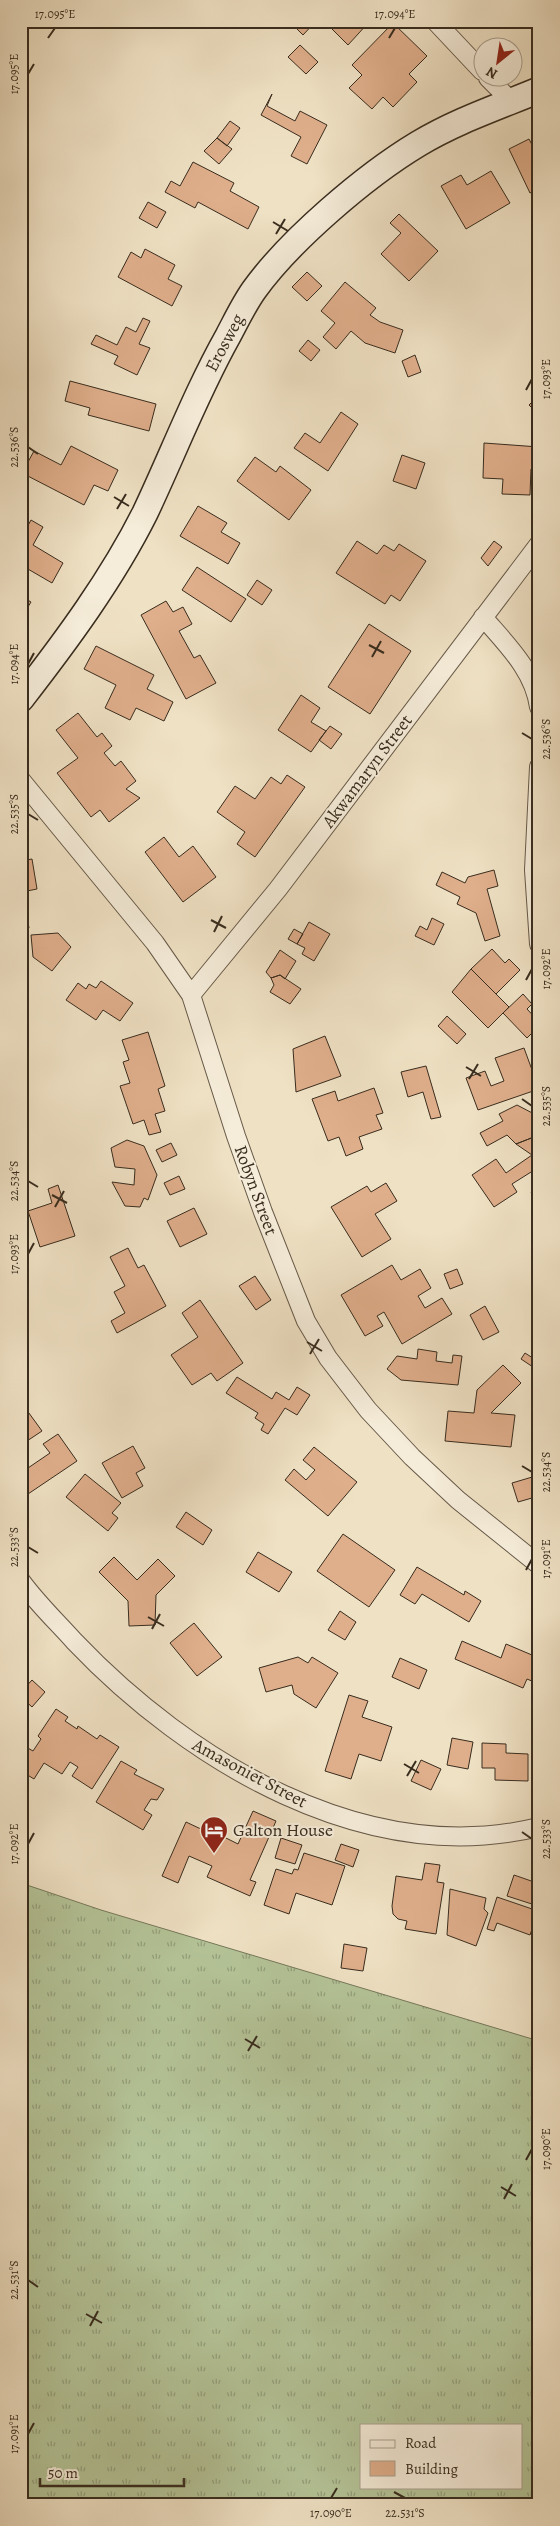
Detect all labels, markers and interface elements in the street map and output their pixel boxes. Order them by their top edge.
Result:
text: 17.095°E [35,6,75,22]
text: 17.094°E [375,6,415,22]
north arrow [472,38,522,88]
text: 17.095°E [6,54,22,94]
text: N [483,62,501,84]
street label: Erosweg [199,309,250,376]
text: 17.093°E [538,359,554,399]
text: 22.536°S [6,427,22,467]
text: 17.094°E [6,644,22,684]
street label: Akwamaryn Street [316,709,418,833]
text: 22.536°S [538,719,554,759]
text: 22.535°S [6,794,22,834]
text: 17.092°E [538,948,554,990]
text: 22.535°S [538,1086,554,1126]
street label: Robyn Street [229,1142,283,1238]
text: 22.534°S [6,1161,22,1201]
text: 17.093°E [6,1234,22,1274]
text: 22.534°S [538,1452,554,1492]
text: 22.533°S [6,1527,22,1567]
text: 17.091°E [538,1539,554,1579]
street label: Amasoniet Street [188,1732,312,1813]
hotel icon: Galton House [199,1815,229,1854]
place label: Galton House [233,1818,333,1842]
text: 22.533°S [538,1819,554,1859]
text: 17.092°E [6,1823,22,1865]
text: 17.090°E [538,2128,554,2170]
text: 22.531°S [6,2260,22,2300]
text: 17.091°E [6,2414,22,2454]
legend [360,2424,522,2488]
text: Road [405,2433,437,2453]
scale bar [40,2456,184,2488]
text: Building [405,2459,458,2479]
text: 50 m [48,2463,78,2483]
text: 17.090°E [310,2505,352,2521]
text: 22.531°S [385,2505,425,2521]

